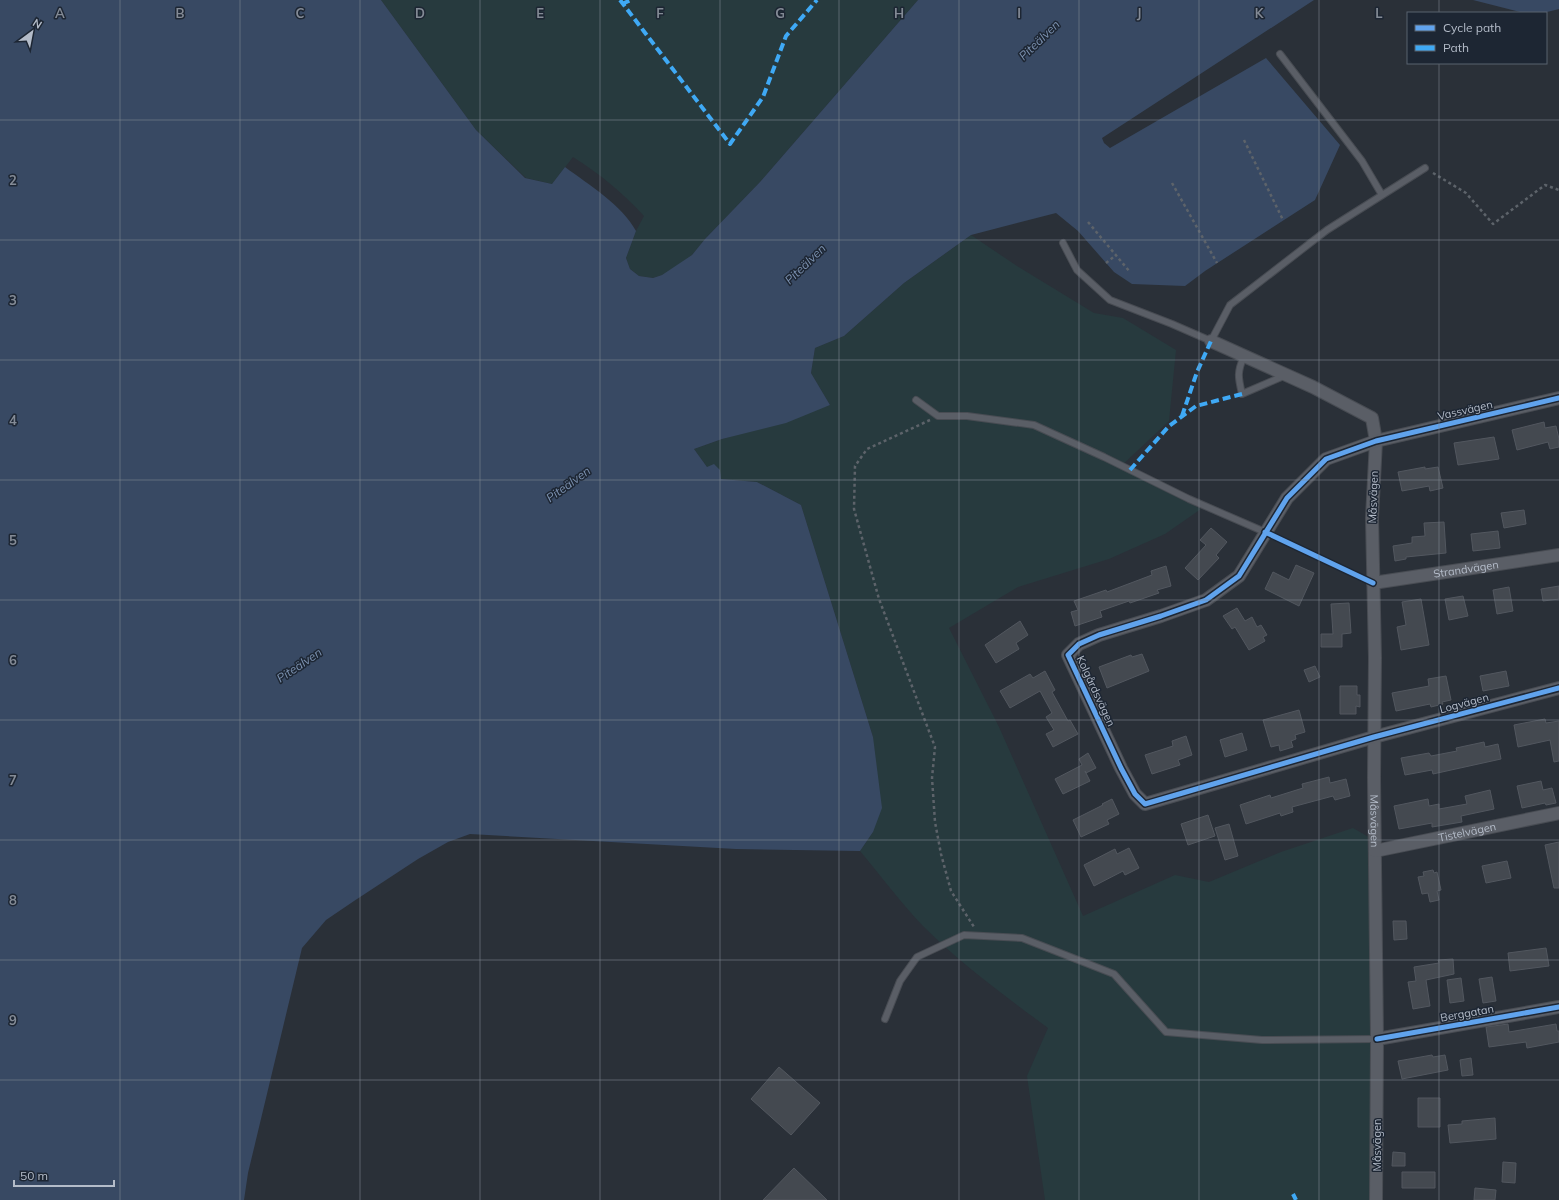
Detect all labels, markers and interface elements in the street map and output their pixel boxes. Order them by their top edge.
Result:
text: A [55,5,65,21]
text: B [176,5,185,21]
text: C [296,5,305,21]
text: D [415,5,425,21]
text: E [536,5,544,21]
text: F [656,5,664,21]
text: G [775,5,785,21]
text: H [894,5,904,21]
text: I [1017,5,1021,21]
text: J [1137,5,1141,21]
text: K [1255,5,1265,21]
text: L [1375,5,1383,21]
north arrow [12,12,52,52]
legend [1407,12,1547,64]
text: N [30,15,45,32]
water label: Piteälven [1015,17,1063,63]
text: Cycle path [1443,20,1501,35]
text: Path [1443,40,1469,55]
text: 2 [9,172,17,188]
water label: Piteälven [781,241,829,287]
text: 3 [9,292,17,308]
street label: Vassvägen [1436,397,1494,423]
text: 4 [9,412,17,428]
water label: Piteälven [543,463,593,505]
street label: Måsvägen [1365,470,1381,524]
text: 5 [9,532,17,548]
street label: Strandvägen [1432,557,1500,581]
water label: Piteälven [274,644,324,686]
text: 6 [9,652,17,668]
street label: Kolgårdsvägen [1074,653,1118,729]
street label: Logvägen [1438,690,1490,716]
text: 7 [9,772,17,788]
street label: Måsvägen [1367,794,1382,848]
street label: Tistelvägen [1437,819,1497,845]
text: 8 [9,892,17,908]
street label: Berggatan [1439,1001,1495,1025]
text: 9 [9,1012,17,1028]
street label: Måsvägen [1370,1119,1384,1171]
scale bar [14,1162,114,1188]
text: 50 m [20,1168,48,1183]

